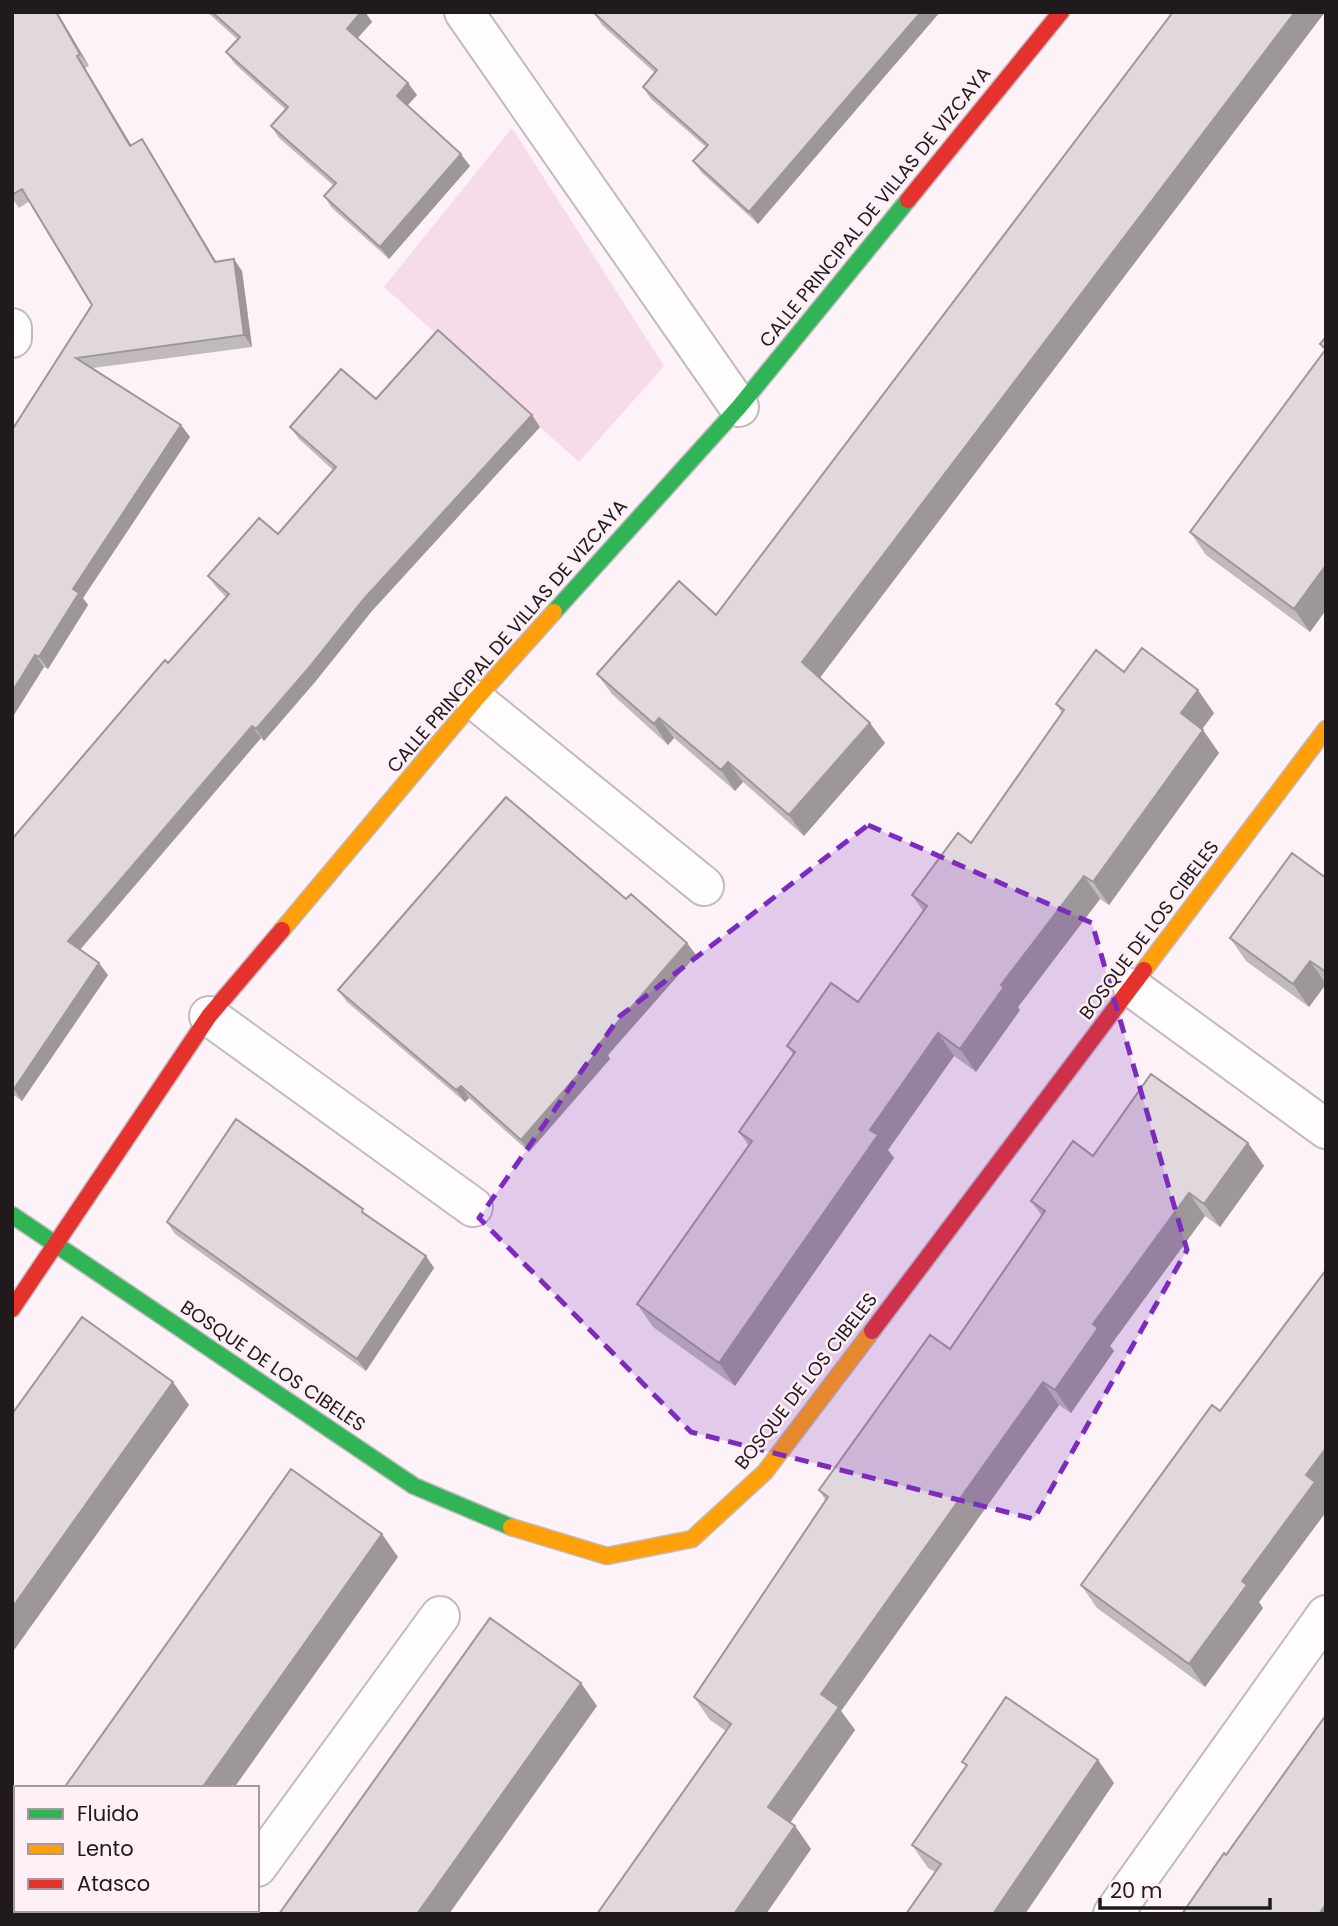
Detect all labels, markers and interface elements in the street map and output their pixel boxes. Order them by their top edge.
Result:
street label: CALLE PRINCIPAL DE VILLAS DE VIZCAYA [753,61,997,353]
street label: CALLE PRINCIPAL DE VILLAS DE VIZCAYA [381,493,634,779]
street label: BOSQUE DE LOS CIBELES [1073,835,1225,1025]
street label: BOSQUE DE LOS CIBELES [728,1287,884,1475]
street label: BOSQUE DE LOS CIBELES [175,1294,371,1438]
legend [14,1786,259,1912]
text: Fluido [77,1799,139,1828]
text: Lento [77,1834,134,1863]
scale bar [1100,1867,1270,1911]
text: Atasco [77,1869,150,1898]
text: 20 m [1110,1876,1163,1905]

